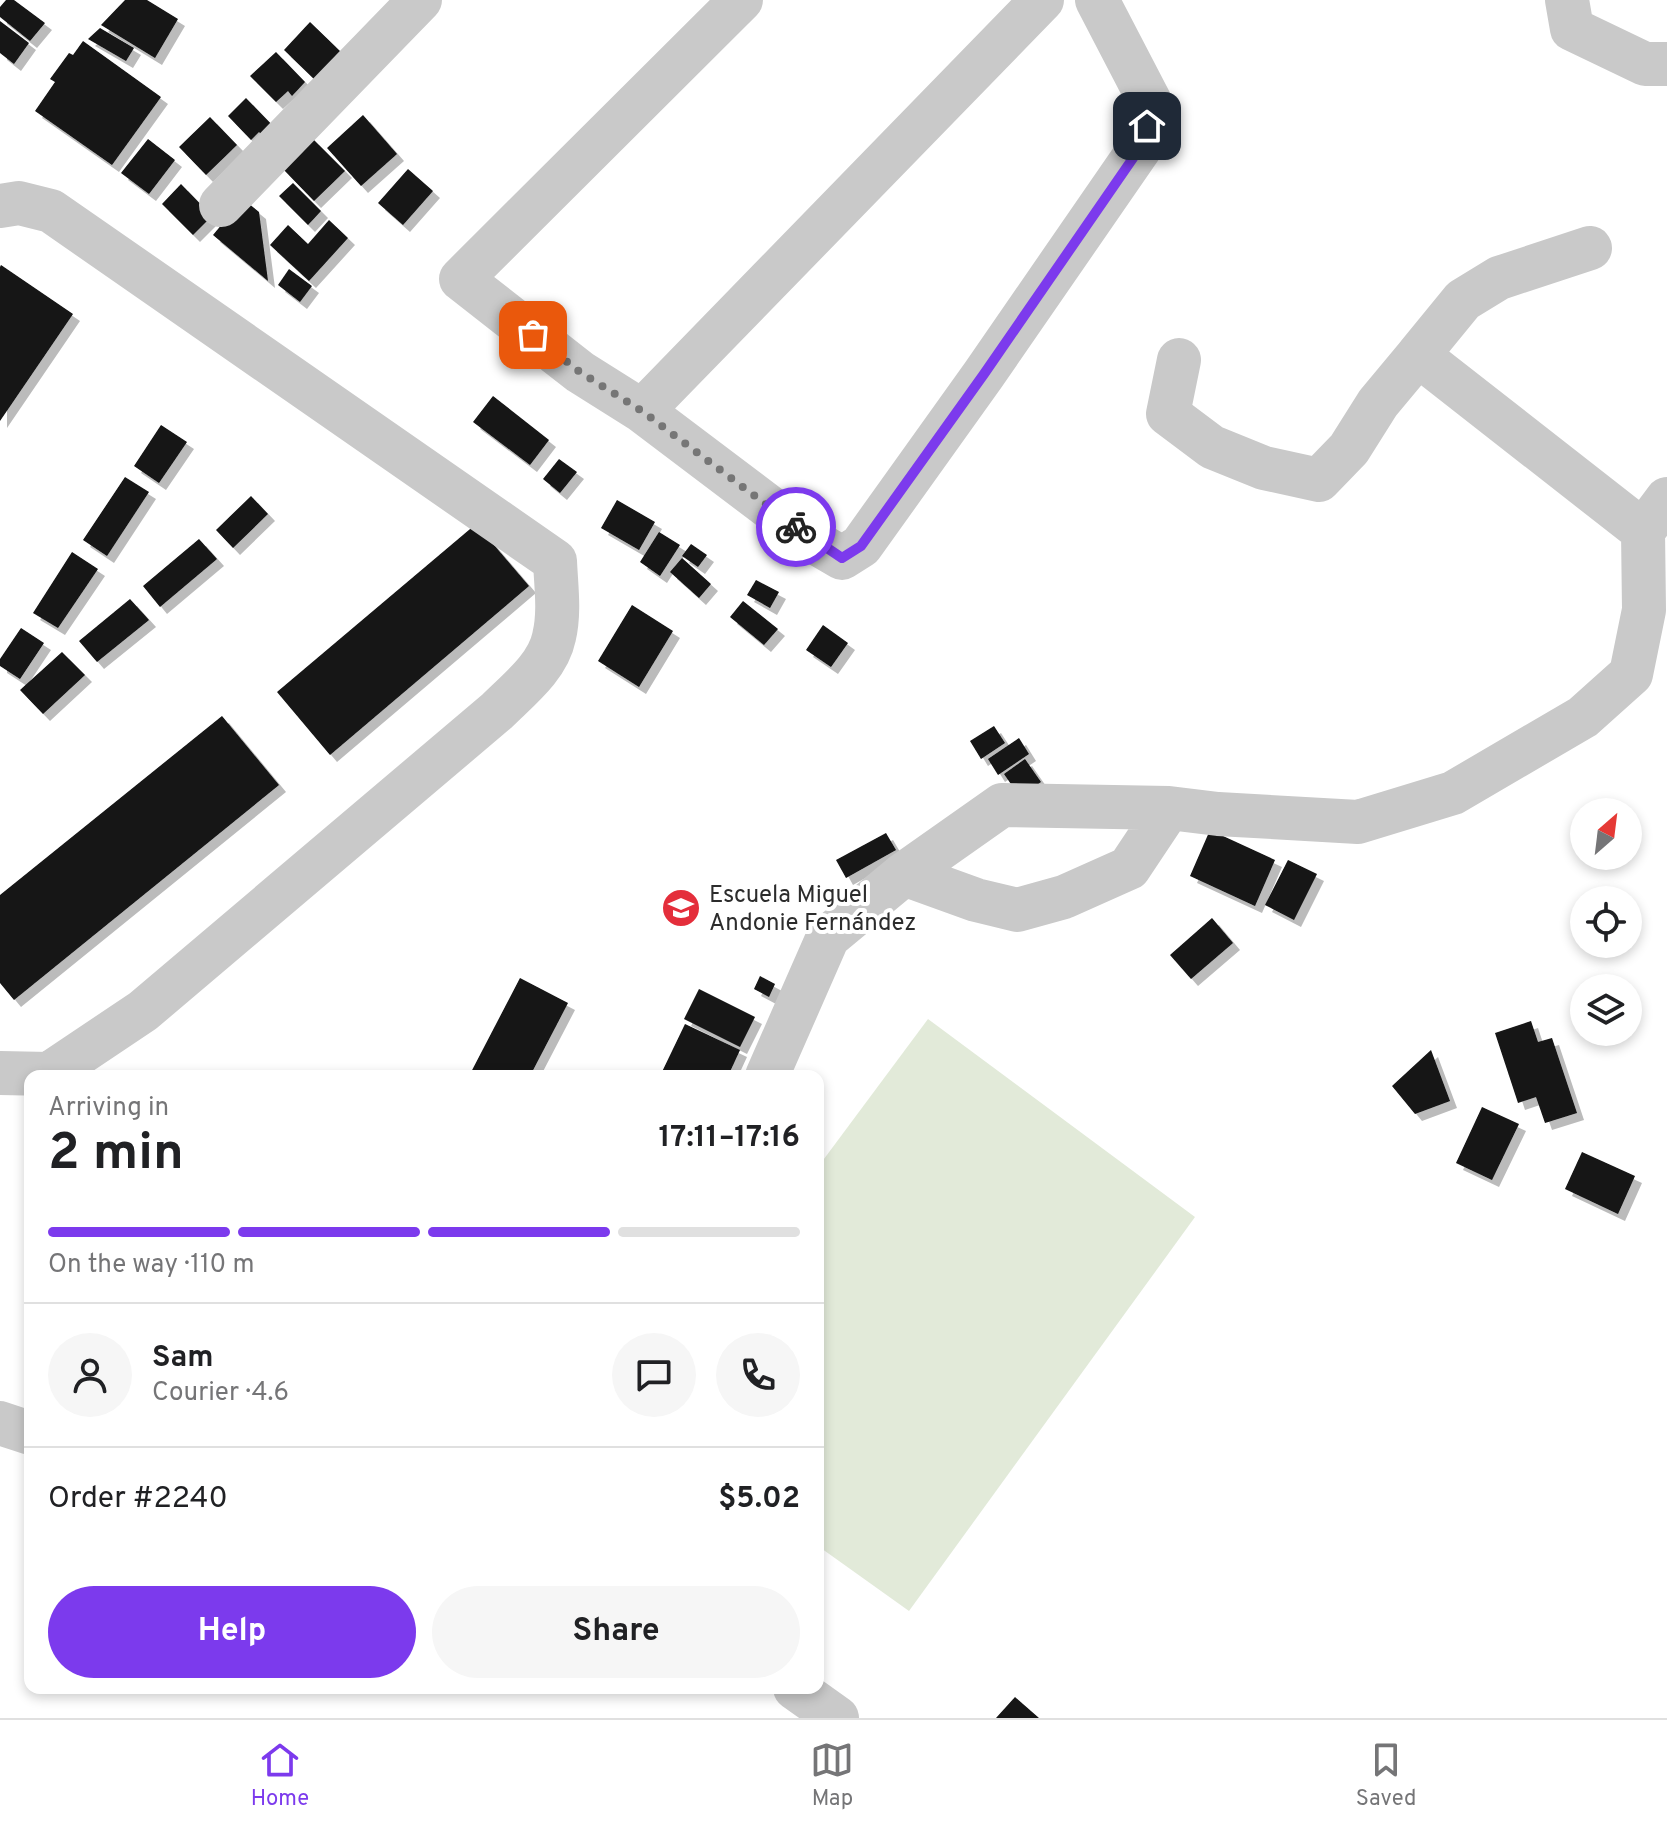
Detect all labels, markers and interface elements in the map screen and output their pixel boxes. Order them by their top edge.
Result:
pin [1113,92,1181,160]
icon: home [1125,104,1169,148]
pin [499,301,567,369]
icon: bag [511,313,555,357]
courier [756,487,836,567]
icon: bike [774,505,818,549]
north arrow [1570,798,1642,870]
map controls [1570,798,1642,1046]
place label: Escuela Miguel Andonie Fernández [709,881,916,939]
button: locate [1570,886,1642,958]
school or university icon: Escuela Miguel Andonie Fernández [660,887,702,929]
button: layers [1570,974,1642,1046]
text: Arriving in [48,1092,169,1125]
text: 17:11–17:16 [658,1120,800,1157]
text: 2 min [48,1122,184,1188]
text: On the way · 110 m [48,1249,254,1282]
button: person [48,1333,132,1417]
button: chat [612,1333,696,1417]
button: phone [716,1333,800,1417]
text: Sam [152,1340,214,1377]
text: Courier · 4.6 [152,1377,289,1410]
text: Order #2240 [48,1481,228,1518]
text: $5.02 [718,1481,800,1518]
button: Help [48,1586,416,1678]
button: Share [432,1586,800,1678]
tab: Home [251,1738,309,1813]
tab: Map [810,1738,854,1813]
tab: Saved [1356,1738,1416,1813]

